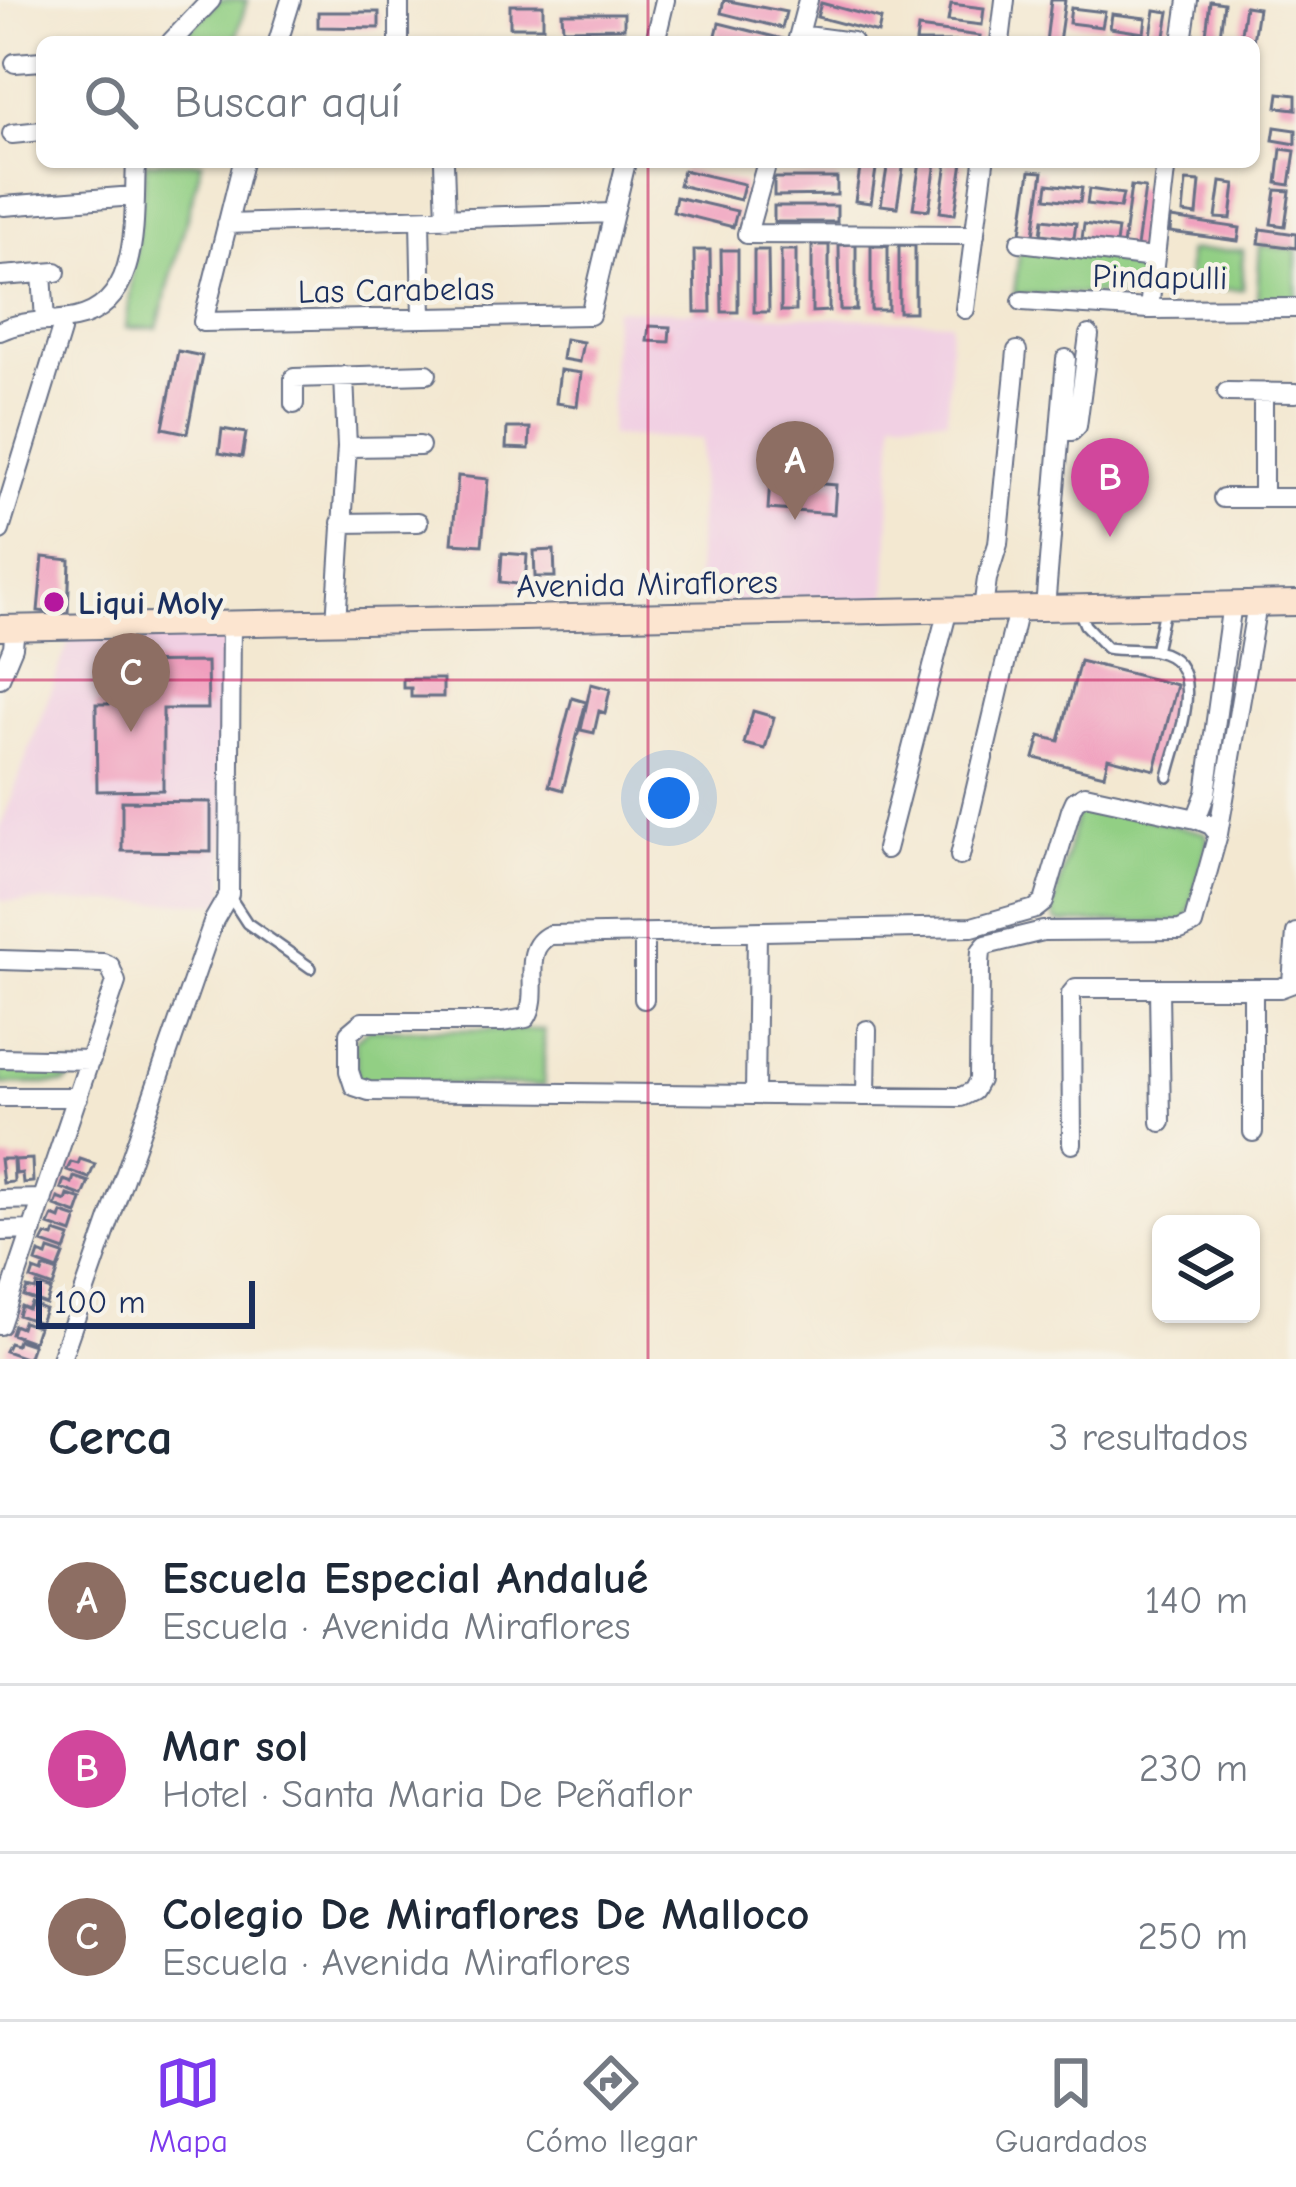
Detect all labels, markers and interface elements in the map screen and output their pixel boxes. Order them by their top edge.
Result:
search box [36,36,1260,168]
icon: search [78,69,144,135]
text: Buscar aquí [174,76,401,128]
street label: Pindapulli [1092,257,1228,297]
street label: Las Carabelas [297,269,495,311]
pin: A [756,421,834,520]
pin: B [1071,438,1149,537]
street label: Avenida Miraflores [516,563,778,605]
place label: Liqui Moly [78,584,224,622]
marker: Liqui Moly [41,589,67,615]
pin: C [92,633,170,732]
your location [639,768,699,828]
map controls [1152,1215,1260,1323]
button: layers [1152,1215,1260,1323]
scale bar [36,1275,255,1328]
text: 100 m [54,1283,146,1321]
text: Cerca [48,1408,173,1467]
text: 3 resultados [1049,1415,1248,1460]
text: Escuela Especial Andalué [162,1552,648,1604]
text: A [76,1578,98,1623]
text: 140 m [1145,1578,1248,1623]
text: Escuela · Avenida Miraflores [162,1604,630,1649]
text: Mar sol [162,1720,308,1772]
text: B [75,1746,99,1791]
text: 230 m [1139,1746,1248,1791]
text: Hotel · Santa Maria De Peñaflor [162,1772,692,1817]
text: Colegio De Miraflores De Malloco [162,1888,809,1940]
text: C [75,1914,99,1959]
text: 250 m [1137,1914,1248,1959]
text: Escuela · Avenida Miraflores [162,1940,630,1985]
tab: Mapa [149,2050,228,2160]
tab: Cómo llegar [525,2050,697,2160]
tab: Guardados [995,2050,1147,2160]

